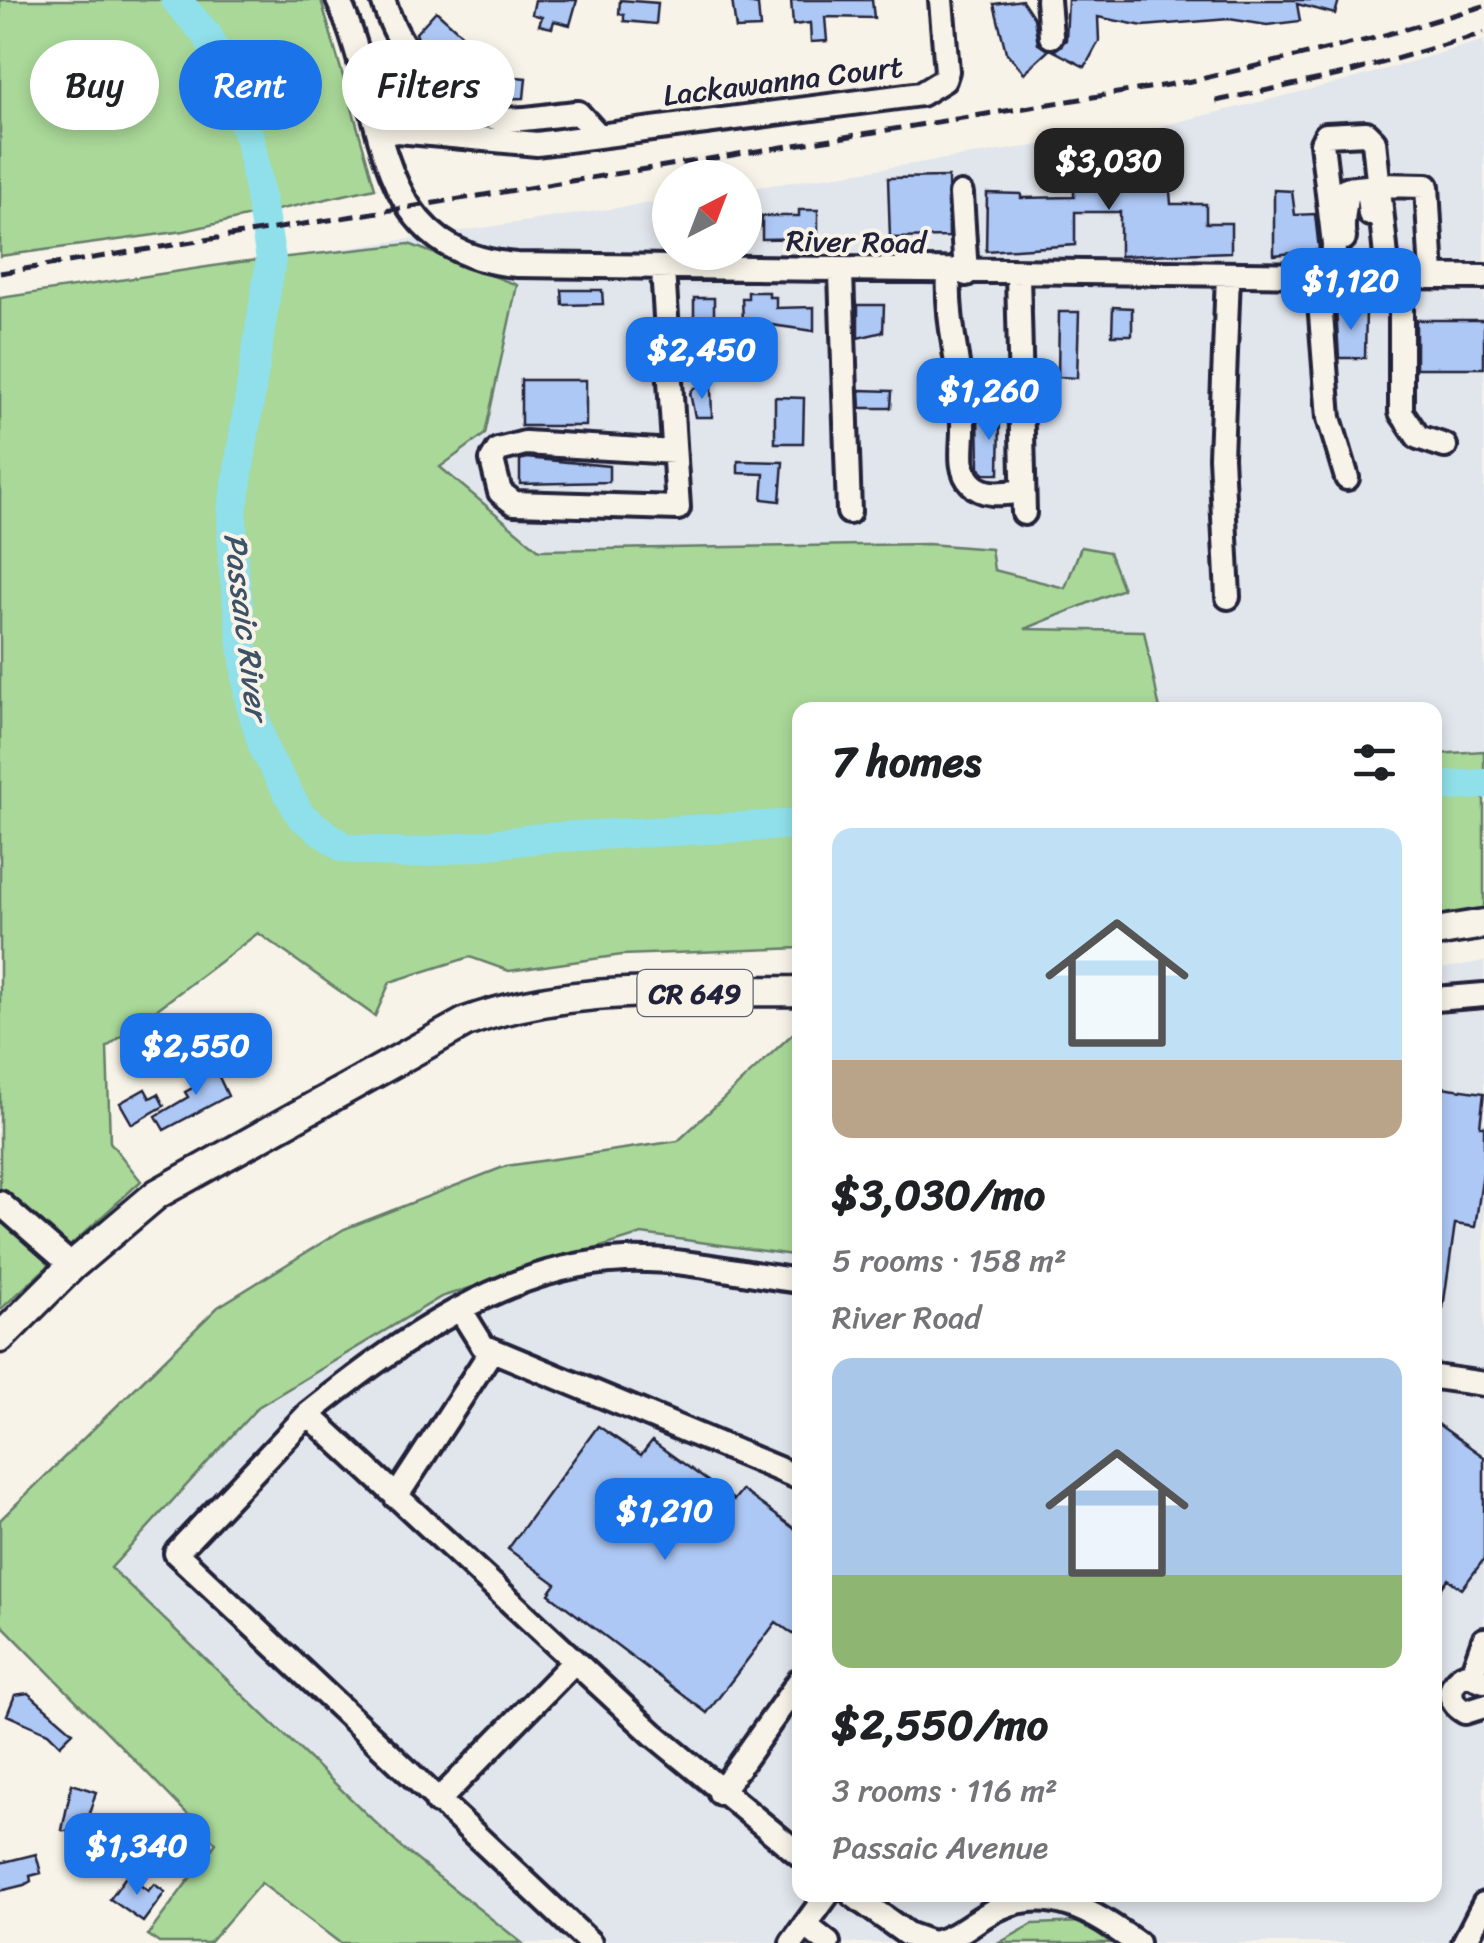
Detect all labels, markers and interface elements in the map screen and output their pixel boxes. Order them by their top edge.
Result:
street label: Lackawanna Court [660,39,906,123]
chip: Buy [30,40,159,130]
chip: Rent [179,40,322,130]
chip: Filters [342,40,515,130]
pin: $3,030 [1028,128,1190,213]
text: $3,030 [1056,132,1162,189]
north arrow [652,160,762,270]
map controls [652,160,762,270]
street label: River Road [786,214,929,270]
pin: $1,120 [1270,248,1432,333]
text: $1,120 [1303,252,1399,309]
pin: $2,450 [621,317,783,402]
text: $2,450 [648,321,756,378]
pin: $1,260 [908,358,1070,443]
text: $1,260 [939,362,1039,419]
water label: Passaic River [206,530,286,728]
text: 7 homes [832,725,981,799]
icon: filters [1347,735,1402,790]
icon: home [1027,893,1207,1073]
road number: CR 649 [638,970,752,1016]
pin: $2,550 [115,1013,277,1098]
text: $2,550 [142,1017,250,1074]
text: $3,030/mo [832,1158,1045,1232]
text: 5 rooms · 158 m² [832,1232,1066,1289]
text: River Road [832,1289,981,1346]
icon: home [1027,1423,1207,1603]
pin: $1,210 [584,1478,746,1563]
text: $1,210 [617,1482,713,1539]
text: $2,550/mo [832,1688,1048,1762]
text: 3 rooms · 116 m² [832,1762,1058,1819]
pin: $1,340 [56,1813,218,1898]
text: $1,340 [86,1817,188,1874]
text: Passaic Avenue [832,1819,1048,1876]

